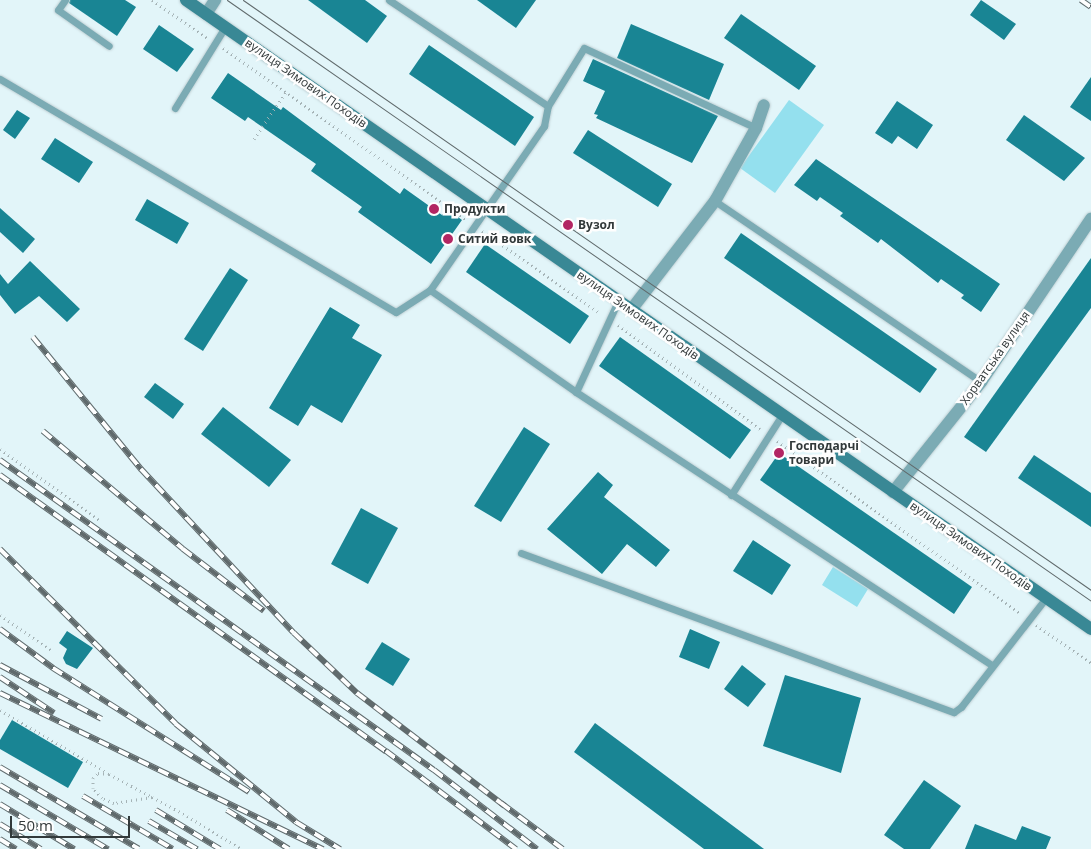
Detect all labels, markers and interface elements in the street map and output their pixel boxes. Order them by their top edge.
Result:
street label: вулиця Зимових Походів [242,35,370,131]
place label: Продукти [444,202,505,216]
marker: Продукти [428,203,440,215]
place label: Вузол [578,218,615,232]
marker: Вузол [562,219,574,231]
place label: Ситий вовк [458,232,531,246]
marker: Ситий вовк [442,233,454,245]
street label: вулиця Зимових Походів [574,267,702,363]
street label: Хорватська вулиця [957,308,1033,408]
place label: Господарчі товари [789,439,859,467]
marker: Господарчі товари [773,447,785,459]
street label: вулиця Зимових Походів [907,498,1035,594]
scale bar [12,806,132,838]
text: 50 m [18,815,53,835]

